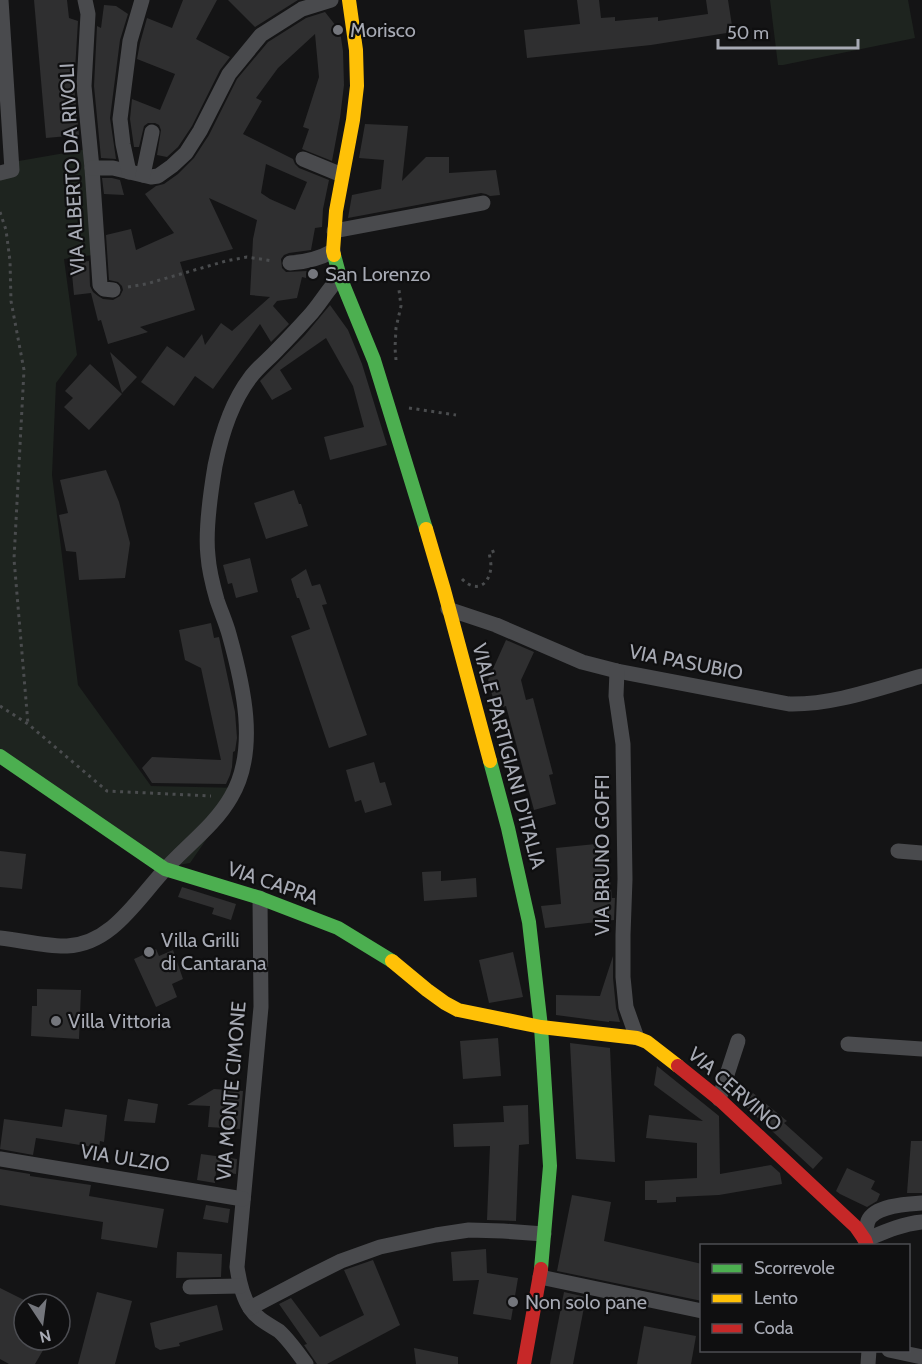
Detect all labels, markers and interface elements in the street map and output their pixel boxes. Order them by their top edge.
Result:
scale bar [718,12,858,50]
place label: Morisco [350,18,416,42]
text: 50 m [727,22,769,44]
marker: Morisco [331,23,345,37]
street label: VIA ALBERTO DA RIVOLI [54,62,90,276]
place label: San Lorenzo [325,262,430,286]
marker: San Lorenzo [306,267,320,281]
street label: VIA PASUBIO [627,639,745,685]
street label: VIALE PARTIGIANI D'ITALIA [467,641,551,872]
street label: VIA BRUNO GOFFI [590,774,614,936]
street label: VIA CAPRA [224,856,322,910]
place label: Villa Grilli di Cantarana [161,928,267,975]
marker: Villa Grilli di Cantarana [142,945,156,959]
street label: VIA MONTE CIMONE [211,1000,251,1182]
place label: Villa Vittoria [68,1009,171,1033]
marker: Villa Vittoria [49,1014,63,1028]
street label: VIA CERVINO [683,1042,787,1136]
street label: VIA ULZIO [79,1139,171,1177]
legend [700,1244,910,1352]
text: Scorrevole [754,1257,835,1279]
text: Lento [754,1287,798,1309]
place label: Non solo pane [525,1290,647,1314]
north arrow [12,1292,72,1352]
marker: Non solo pane [506,1295,520,1309]
text: Coda [754,1317,794,1339]
text: N [38,1326,53,1347]

